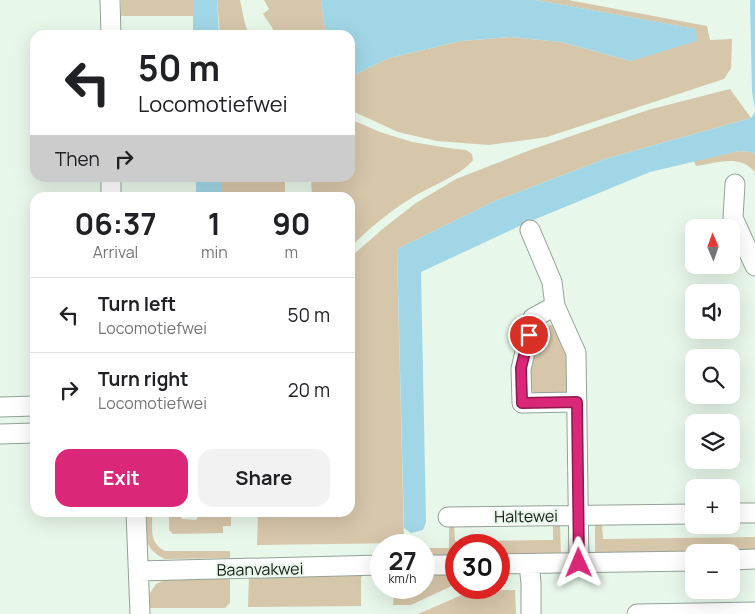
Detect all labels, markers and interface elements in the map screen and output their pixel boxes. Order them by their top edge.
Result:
text: 50 m [138,44,220,92]
icon: left [55,50,120,115]
text: Locomotiefwei [138,89,288,119]
icon: right [110,145,138,173]
text: Then [55,146,100,172]
text: 06:37 [74,203,157,244]
text: 1 [208,203,221,244]
text: 90 [272,203,311,244]
north arrow [685,219,740,274]
map controls [685,219,740,599]
text: Arrival [93,241,138,263]
text: min [201,241,228,263]
text: m [285,241,298,263]
button: sound [685,284,740,339]
text: Turn left [98,291,176,317]
icon: left [55,301,83,329]
text: 50 m [288,302,330,328]
pin [508,314,550,356]
text: Locomotiefwei [98,317,207,339]
icon: arrive [515,321,543,349]
button: search [685,349,740,404]
text: Turn right [98,366,188,392]
icon: right [55,376,83,404]
text: 20 m [288,377,330,403]
text: Locomotiefwei [98,392,207,414]
button: layers [685,414,740,469]
button: Exit [55,449,188,507]
button: Share [198,449,330,507]
button: + [685,479,740,534]
street label: Haltewei [494,504,558,528]
speed limit sign: 30 [445,534,510,599]
position arrow [552,536,604,588]
text: 27 [388,543,417,578]
button: − [685,544,740,599]
street label: Baanvakwei [217,557,303,581]
text: km/h [389,570,416,587]

